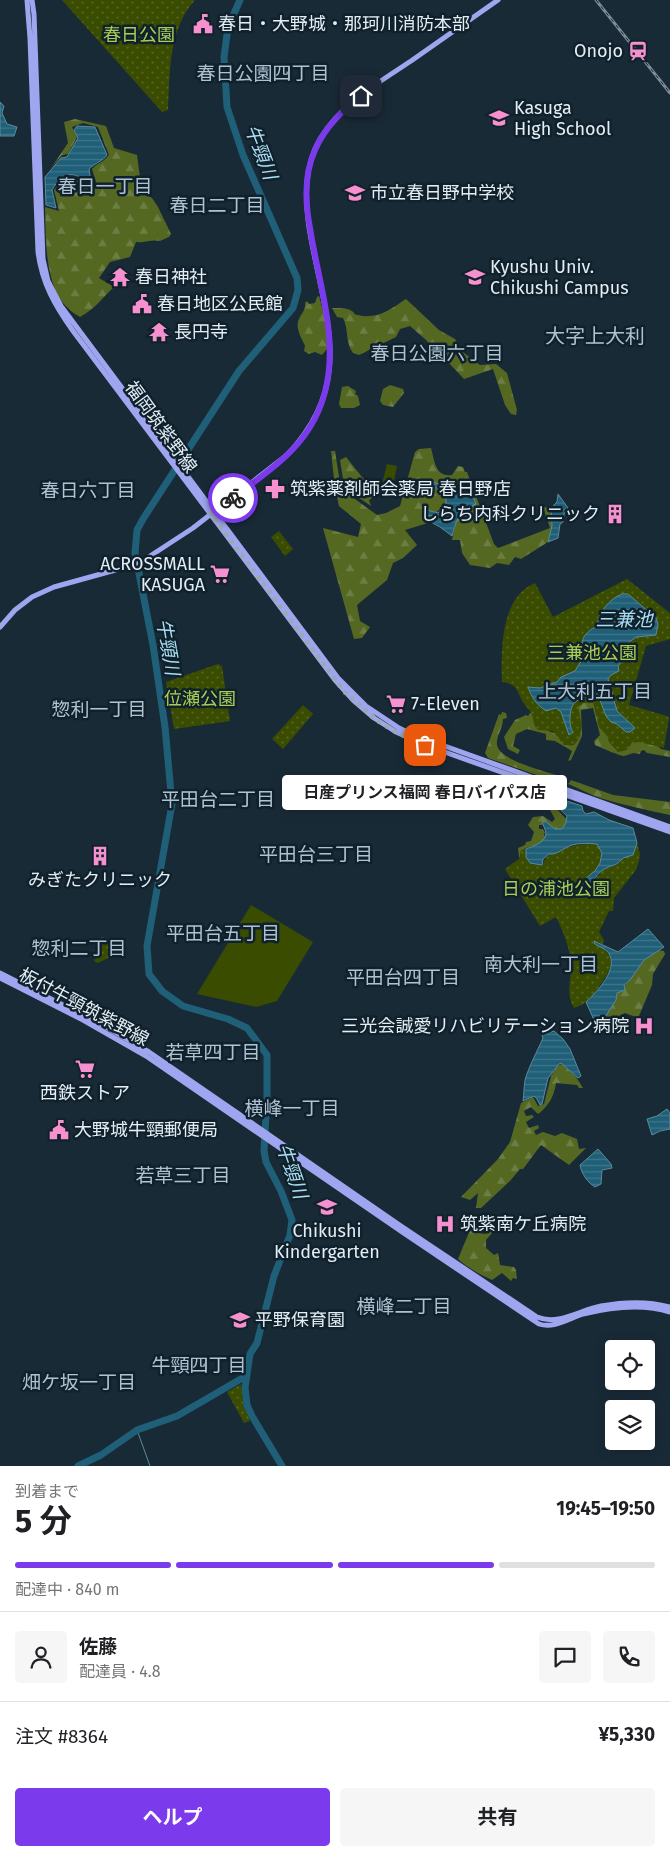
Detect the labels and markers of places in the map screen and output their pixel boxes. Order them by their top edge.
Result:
public building icon: 春日・大野城・那珂川消防本部 [192,13,214,35]
place label: 春日・大野城・那珂川消防本部 [218,13,470,35]
place label: Onojo [574,40,623,62]
station icon: Onojo [627,40,649,62]
pin [340,75,382,117]
place label: Kasuga High School [514,97,611,140]
school or university icon: Kasuga High School [488,107,510,129]
school or university icon: 市立春日野中学校 [344,182,366,204]
place label: 市立春日野中学校 [370,182,514,204]
place label: Kyushu Univ. Chikushi Campus [490,256,629,299]
temple icon: 春日神社 [109,266,131,288]
place label: 春日神社 [135,266,207,288]
school or university icon: Kyushu Univ. Chikushi Campus [464,266,486,288]
public building icon: 春日地区公民館 [131,293,153,315]
place label: 春日地区公民館 [157,293,283,315]
temple icon: 長円寺 [148,321,170,343]
place label: 長円寺 [174,321,228,343]
pharmacy icon: 筑紫薬剤師会薬局 春日野店 [264,478,286,500]
place label: 筑紫薬剤師会薬局 春日野店 [290,478,511,500]
place label: しらち内科クリニック [420,503,600,525]
building icon: しらち内科クリニック [604,503,626,525]
place label: ACROSSMALL KASUGA [100,553,206,596]
supermarket icon: ACROSSMALL KASUGA [209,563,231,585]
supermarket icon: 7-Eleven [385,693,407,715]
place label: 7-Eleven [411,693,480,715]
pin [404,724,446,766]
callout: 日産プリンス福岡 春日バイパス店 [282,775,568,810]
building icon: みぎたクリニック [89,845,111,867]
place label: みぎたクリニック [28,869,172,891]
place label: 三光会誠愛リハビリテーション病院 [341,1015,629,1037]
hospital icon: 三光会誠愛リハビリテーション病院 [633,1015,655,1037]
supermarket icon: 西鉄ストア [74,1058,96,1080]
place label: 西鉄ストア [40,1082,130,1104]
public building icon: 大野城牛頸郵便局 [48,1119,70,1141]
place label: 大野城牛頸郵便局 [74,1119,218,1141]
school or university icon: Chikushi Kindergarten [316,1196,338,1218]
hospital icon: 筑紫南ケ丘病院 [434,1213,456,1235]
place label: 筑紫南ケ丘病院 [460,1213,586,1235]
place label: Chikushi Kindergarten [274,1220,380,1263]
school or university icon: 平野保育園 [229,1309,251,1331]
place label: 平野保育園 [255,1309,345,1331]

